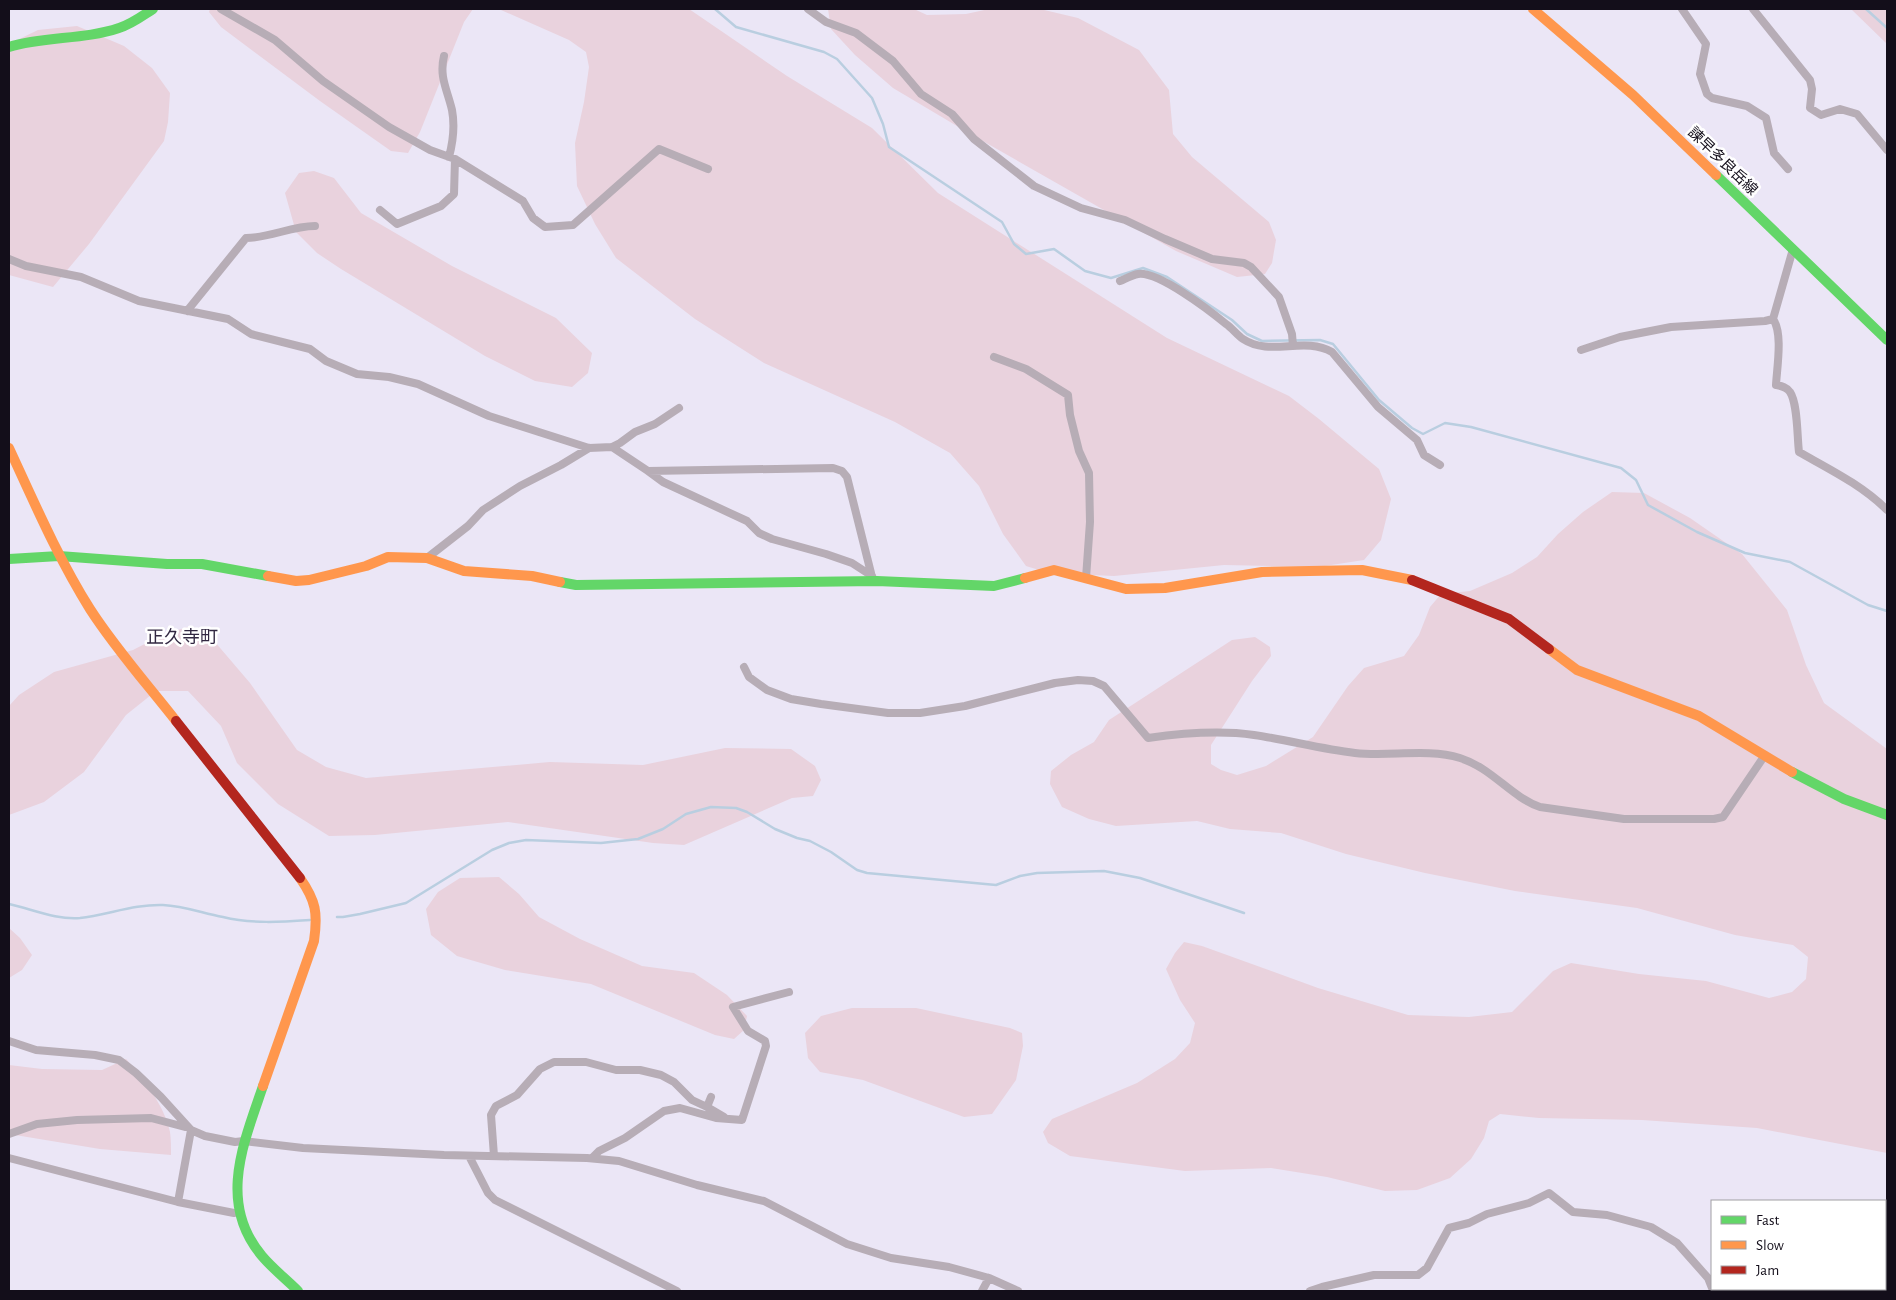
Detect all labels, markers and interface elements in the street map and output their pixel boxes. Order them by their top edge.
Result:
street label: 諫早多良岳線 [1685,124,1761,198]
district label: 正久寺町 [146,627,218,647]
legend [1711,1200,1886,1290]
text: Fast [1756,1213,1780,1228]
text: Slow [1756,1238,1784,1253]
text: Jam [1756,1263,1779,1278]

